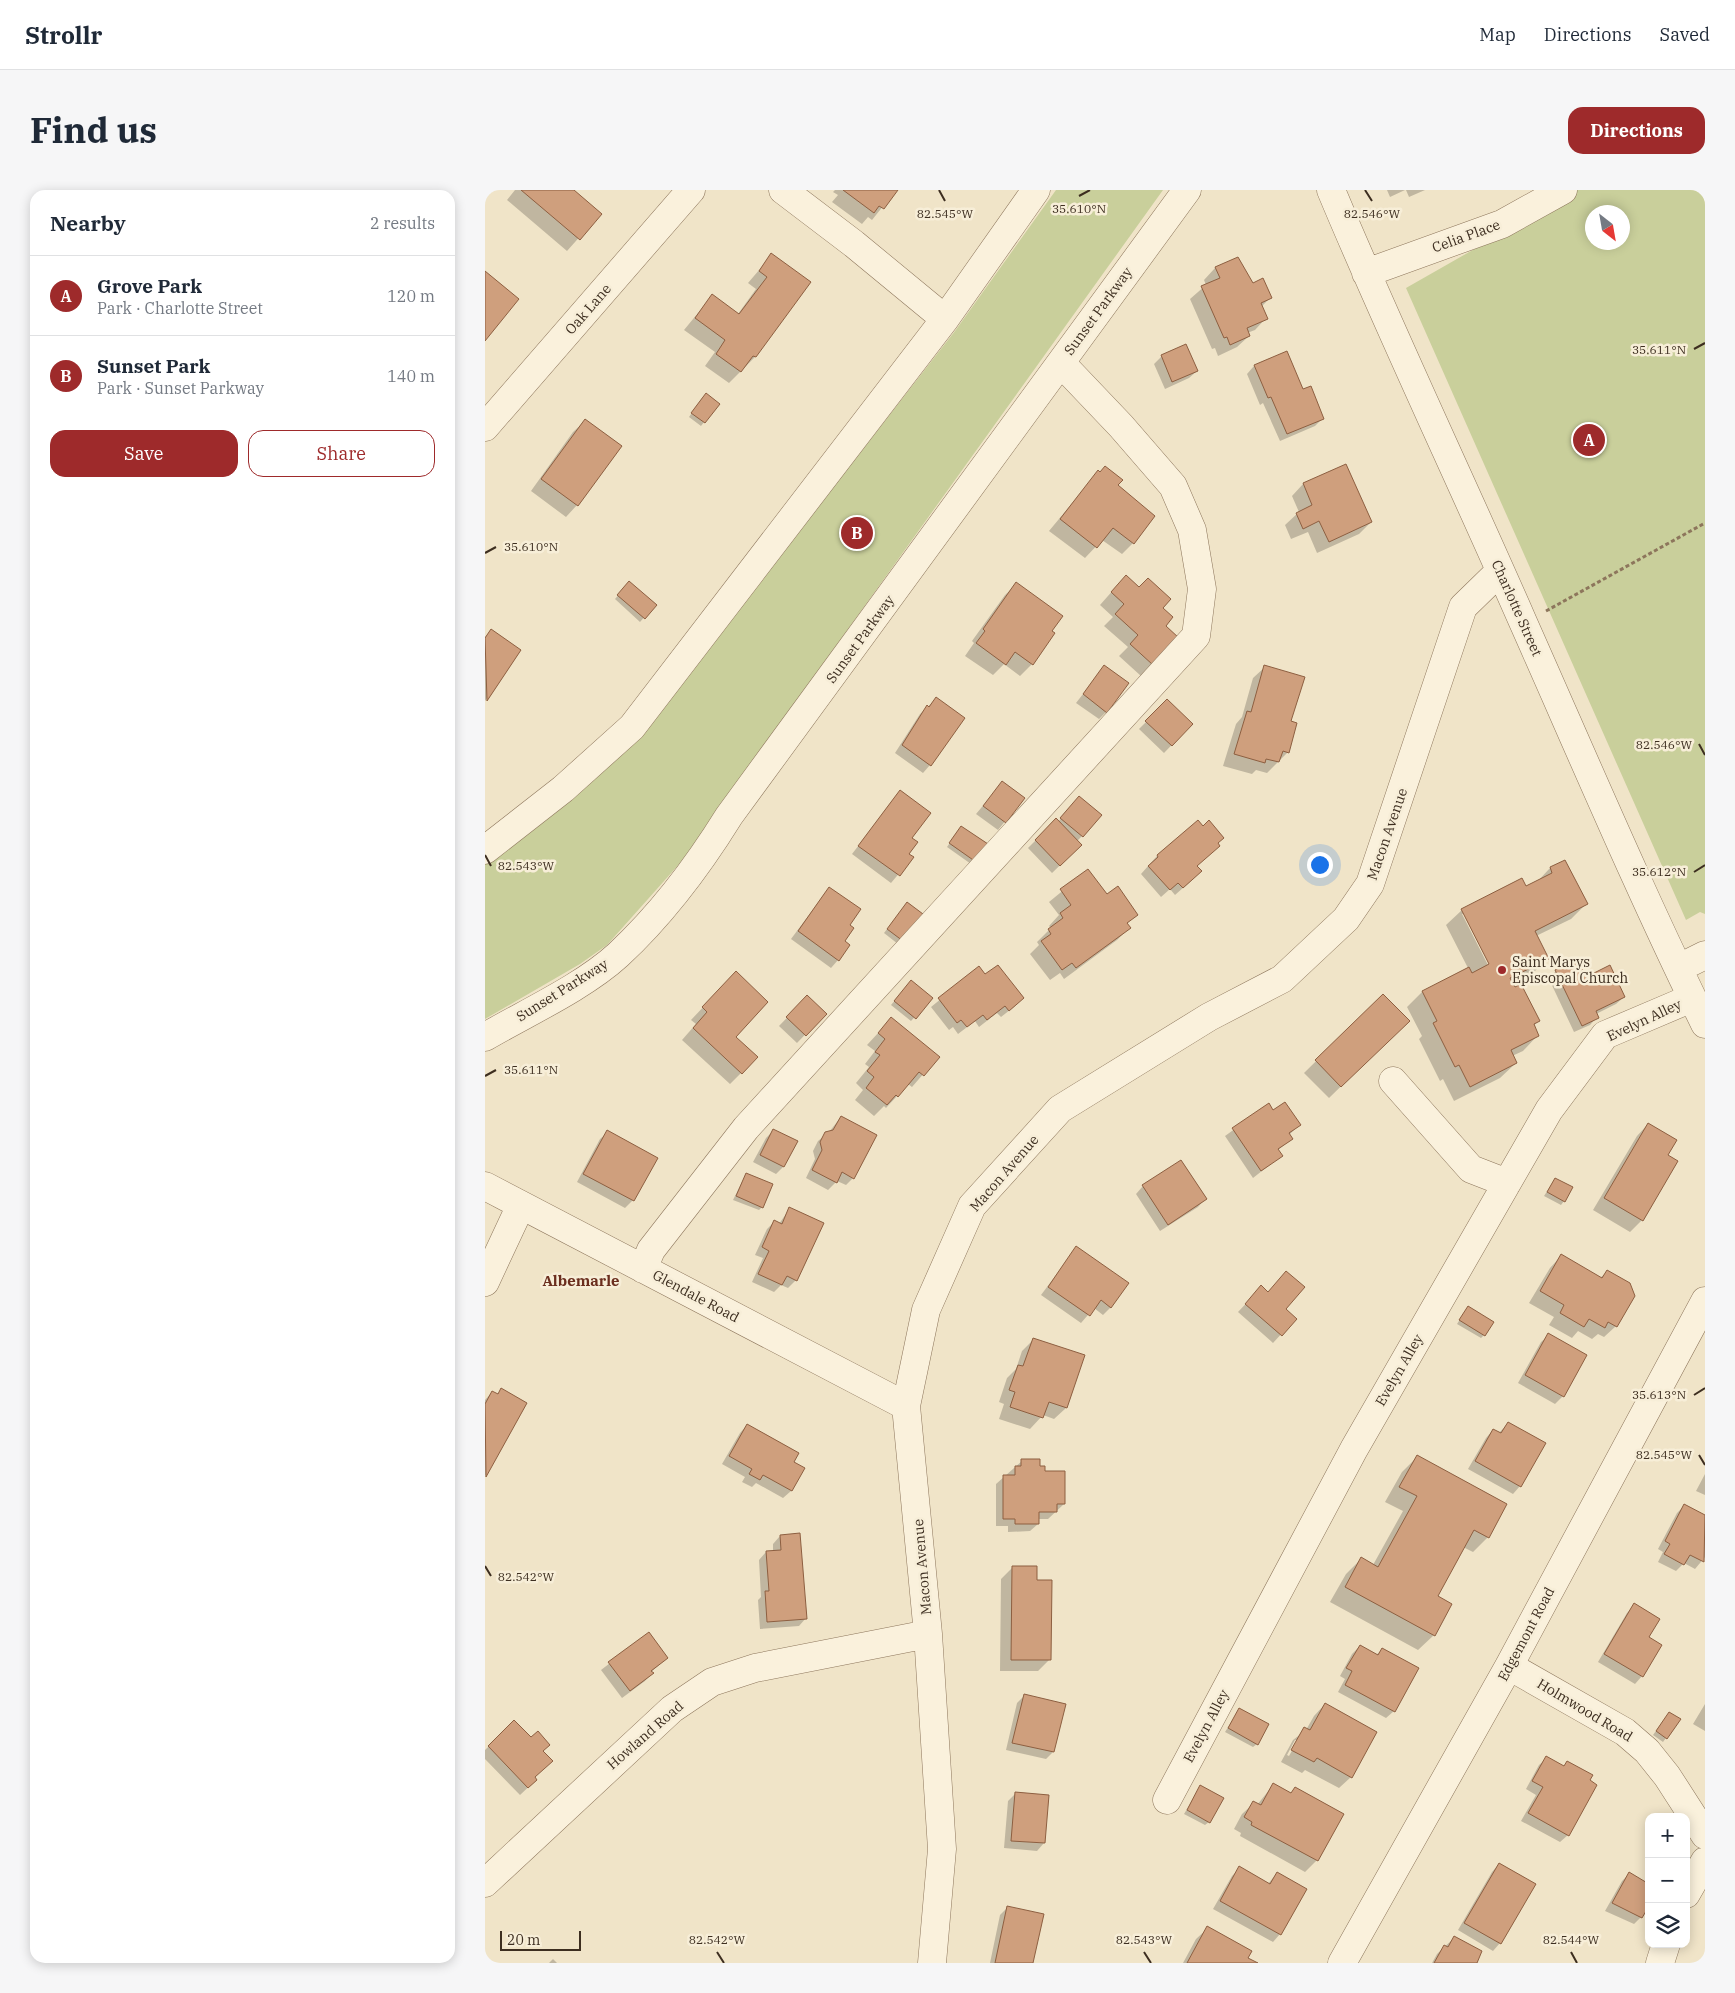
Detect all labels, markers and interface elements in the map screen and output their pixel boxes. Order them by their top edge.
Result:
text: Strollr [25,19,102,51]
text: Map [1479,23,1516,46]
text: Directions [1544,23,1632,46]
text: Saved [1660,23,1710,46]
text: Find us [30,107,157,153]
button: Directions [1568,107,1705,154]
text: 35.610°N [1052,201,1106,216]
north arrow [1585,205,1630,250]
text: 82.545°W [917,206,974,221]
text: 82.546°W [1344,206,1401,221]
text: Nearby [50,209,126,237]
text: 2 results [370,213,435,233]
street label: Celia Place [1429,215,1503,257]
street label: Sunset Parkway [1060,263,1136,359]
text: Grove Park [97,274,202,298]
street label: Oak Lane [561,280,615,338]
text: A [60,286,72,306]
text: 120 m [387,286,435,306]
text: Park · Charlotte Street [97,298,263,318]
text: 35.611°N [1632,342,1686,357]
text: Sunset Park [97,354,210,378]
text: B [60,366,72,386]
text: 140 m [387,366,435,386]
text: Park · Sunset Parkway [97,378,264,398]
pin: A [1573,421,1605,459]
button: Save [50,430,238,477]
button: Share [248,430,435,477]
pin: B [841,514,873,552]
text: 35.610°N [504,539,558,554]
street label: Charlotte Street [1488,557,1546,659]
street label: Sunset Parkway [822,591,898,687]
text: 82.546°W [1636,737,1693,752]
street label: Macon Avenue [1363,786,1411,882]
your location [1307,852,1333,878]
text: 82.543°W [498,858,555,873]
text: 35.612°N [1632,864,1686,879]
place label: Saint Marys Episcopal Church [1512,953,1629,987]
street label: Sunset Parkway [513,954,612,1025]
marker: Saint Marys Episcopal Church [1496,964,1508,976]
street label: Evelyn Alley [1604,995,1685,1045]
text: 35.611°N [504,1062,558,1077]
street label: Macon Avenue [966,1131,1042,1215]
street label: Glendale Road [650,1266,743,1327]
district label: Albemarle [542,1271,620,1290]
street label: Evelyn Alley [1371,1330,1427,1409]
text: 35.613°N [1632,1387,1686,1402]
text: 82.545°W [1636,1447,1693,1462]
street label: Macon Avenue [909,1518,935,1616]
text: 82.542°W [498,1569,555,1584]
street label: Edgemont Road [1494,1583,1559,1684]
street label: Holmwood Road [1534,1674,1636,1746]
street label: Evelyn Alley [1179,1686,1233,1766]
street label: Howland Road [603,1697,687,1773]
map controls [1645,1813,1690,1948]
button: + [1645,1813,1690,1858]
button: − [1645,1858,1690,1903]
button: layers [1645,1903,1690,1948]
scale bar [500,1928,581,1951]
text: 20 m [507,1931,540,1949]
text: 82.542°W [689,1932,746,1947]
text: 82.543°W [1116,1932,1173,1947]
text: 82.544°W [1543,1932,1600,1947]

